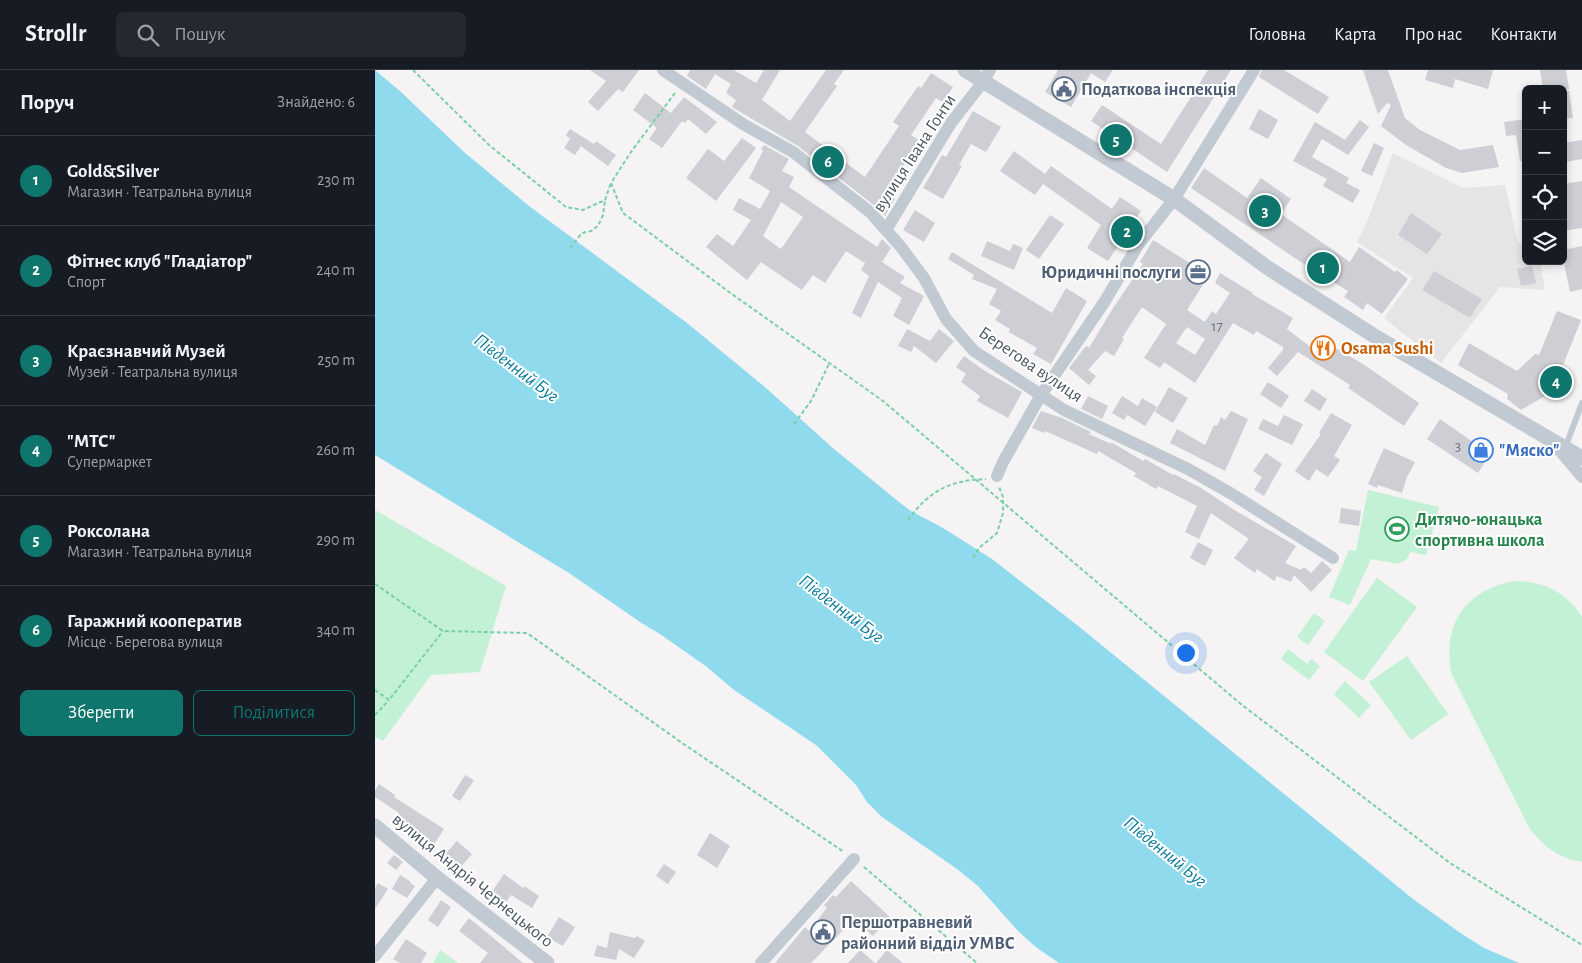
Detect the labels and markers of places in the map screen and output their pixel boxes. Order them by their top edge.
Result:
public building icon: Податкова інспекція [1051,76,1077,102]
place label: Податкова інспекція [1081,81,1236,99]
pin: 5 [1100,121,1132,159]
pin: 6 [812,143,844,181]
pin: 3 [1249,192,1281,230]
pin: 2 [1111,213,1143,251]
pin: 1 [1307,249,1339,287]
office icon: Юридичні послуги [1185,259,1211,285]
place label: Юридичні послуги [1041,264,1181,282]
restaurant icon: Osama Sushi [1310,335,1336,361]
place label: Osama Sushi [1341,340,1434,358]
pin: 4 [1540,363,1572,401]
shop icon: "Мяско" [1468,437,1494,463]
place label: "Мяско" [1499,442,1559,460]
place label: Дитячо-юнацька спортивна школа [1415,511,1545,550]
sports icon: Дитячо-юнацька спортивна школа [1384,516,1410,542]
place label: Першотравневий районний відділ УМВС [841,914,1015,953]
public building icon: Першотравневий районний відділ УМВС [810,919,836,945]

